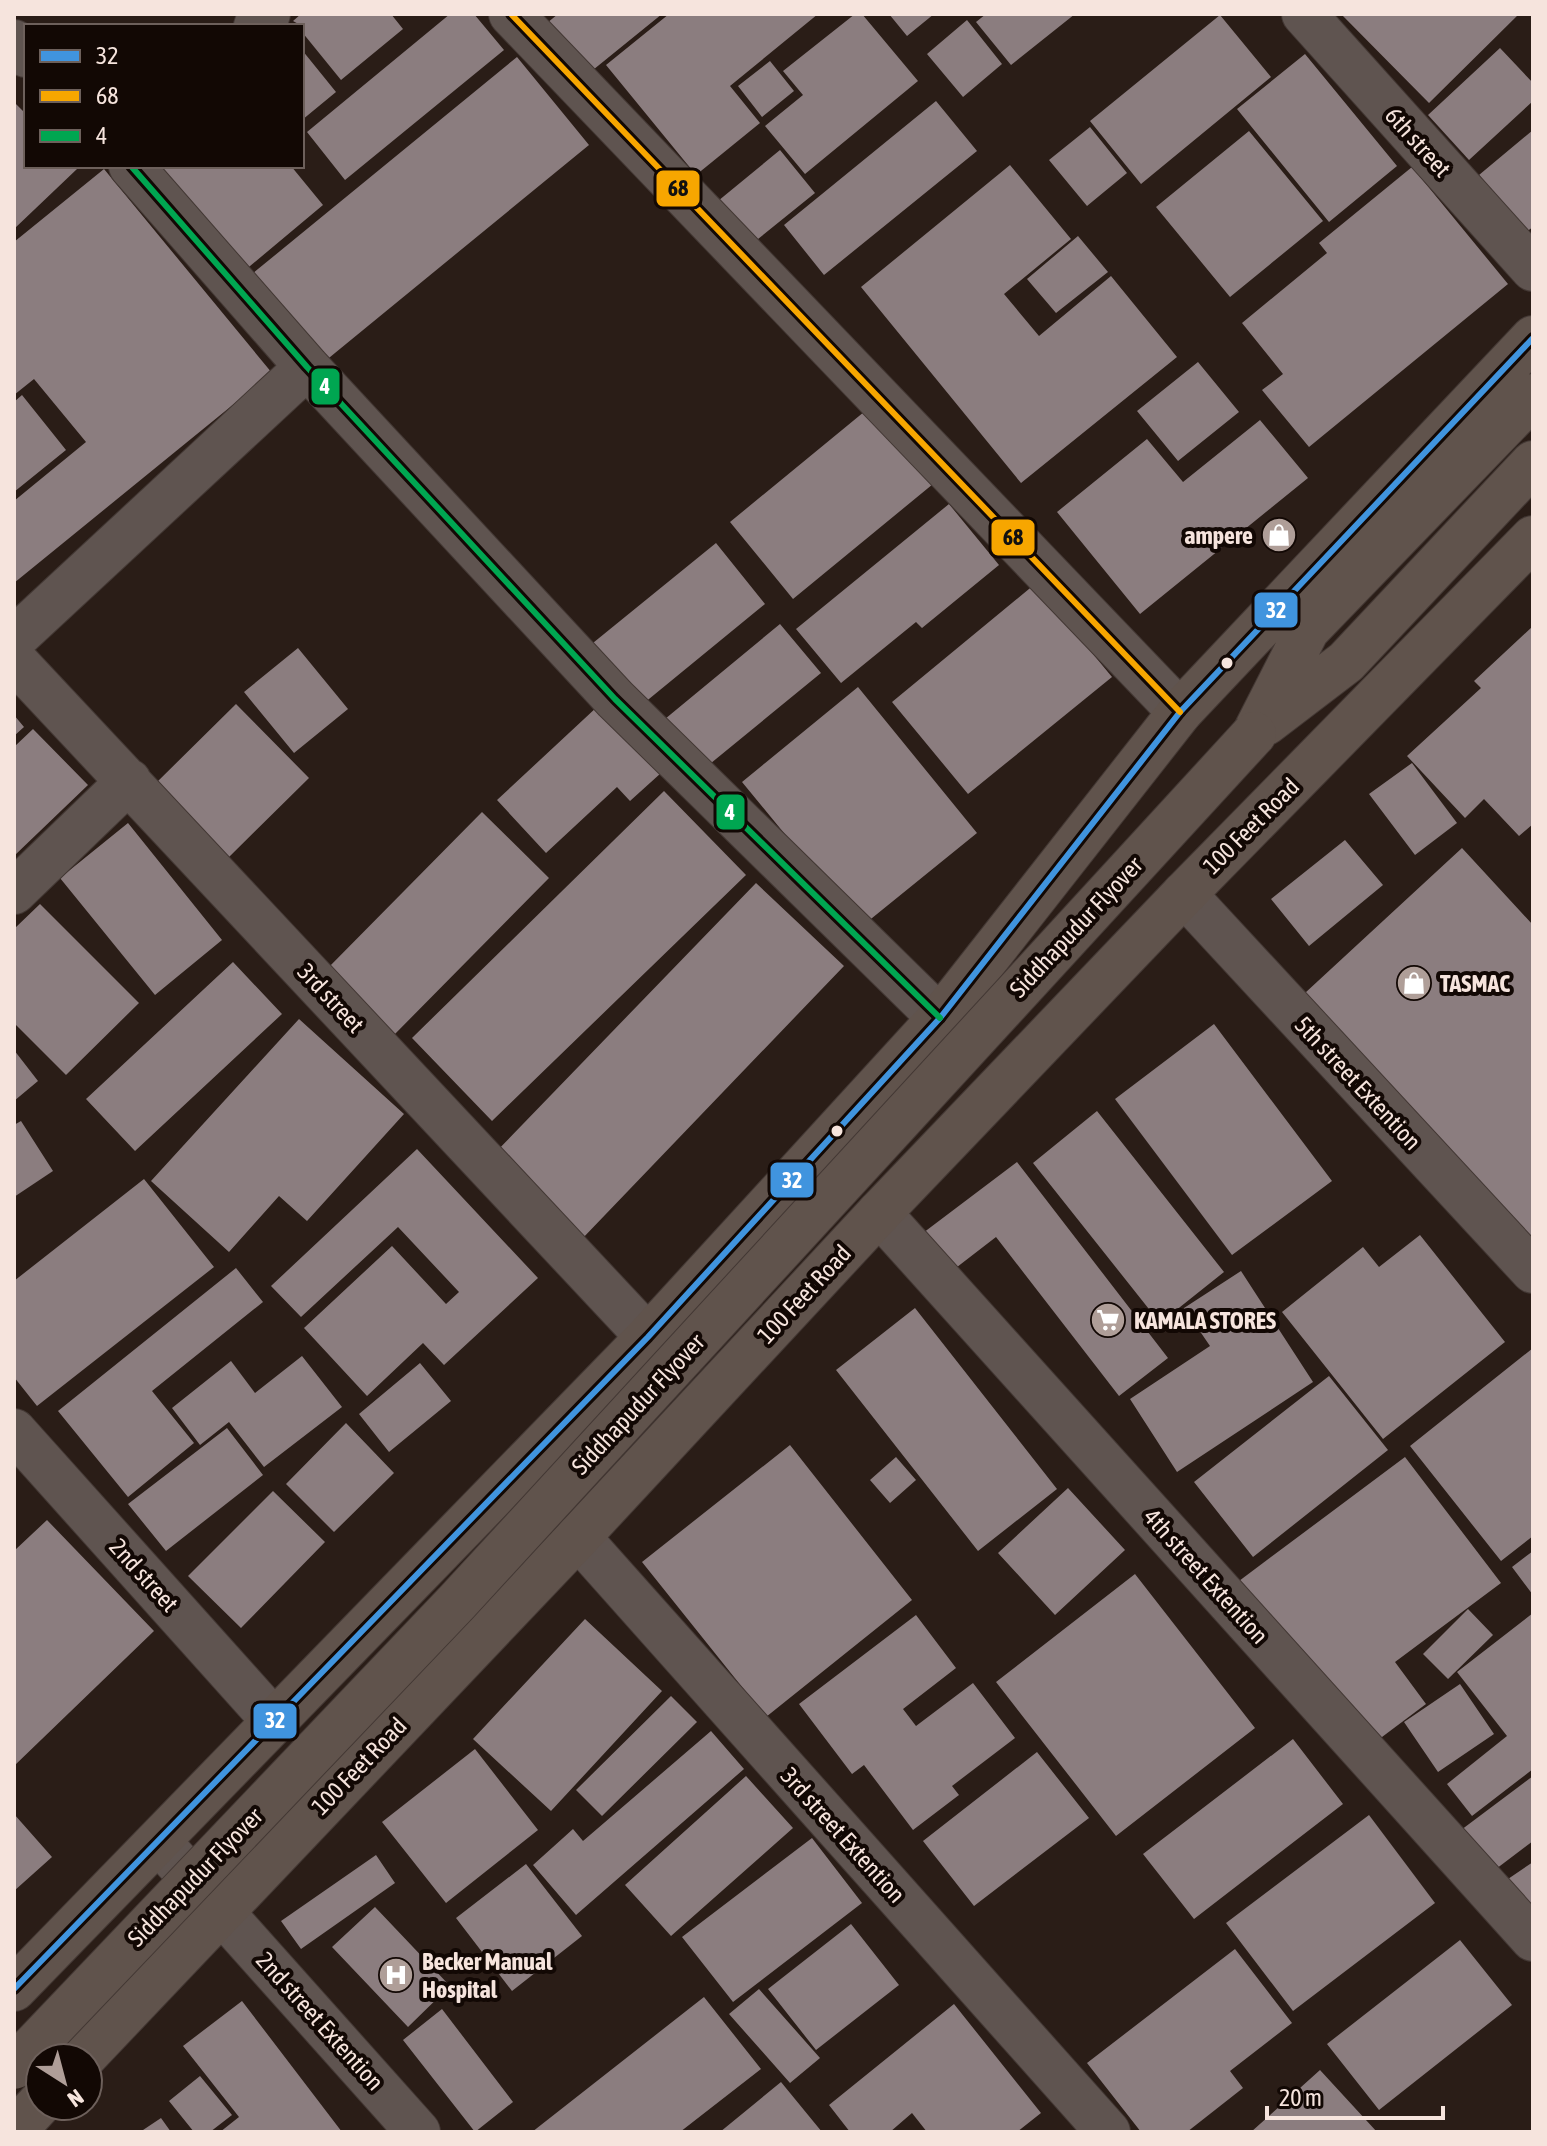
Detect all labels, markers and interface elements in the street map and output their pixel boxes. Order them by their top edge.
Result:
legend [24,24,304,168]
text: 32 [96,42,119,69]
text: 68 [96,82,119,109]
street label: 6th street [1380,102,1456,182]
text: 4 [96,122,107,149]
line badge: 68 [655,169,701,208]
text: 68 [668,175,688,201]
line badge: 4 [310,367,341,406]
text: 4 [319,373,330,399]
shop icon: ampere [1260,516,1298,554]
line badge: 68 [990,518,1036,557]
place label: ampere [1184,522,1253,549]
text: 68 [1003,524,1023,550]
line badge: 32 [1253,591,1299,629]
text: 32 [1266,597,1286,623]
unlabelled marker [1219,655,1235,671]
street label: 100 Feet Road [1198,773,1304,879]
line badge: 4 [715,793,746,831]
text: 4 [724,799,735,825]
street label: Siddhapudur Flyover [1004,851,1148,1003]
street label: 3rd street [292,958,370,1038]
shop icon: TASMAC [1395,964,1433,1002]
place label: TASMAC [1440,970,1510,997]
street label: 5th street Extention [1289,1011,1427,1155]
unlabelled marker [829,1123,845,1139]
line badge: 32 [769,1161,815,1199]
text: 32 [782,1167,802,1193]
street label: 100 Feet Road [752,1239,856,1349]
supermarket icon: KAMALA STORES [1089,1301,1127,1339]
place label: KAMALA STORES [1134,1307,1276,1334]
street label: Siddhapudur Flyover [566,1328,710,1480]
street label: 4th street Extention [1138,1503,1274,1649]
street label: 2nd street [104,1533,184,1617]
line badge: 32 [252,1702,298,1740]
text: 32 [265,1707,285,1733]
street label: 100 Feet Road [306,1712,412,1820]
street label: 3rd street Extention [775,1762,911,1908]
street label: Siddhapudur Flyover [122,1802,268,1952]
street label: 2nd street Extention [251,1946,389,2096]
place label: Becker Manual Hospital [422,1948,553,2003]
hospital icon: Becker Manual Hospital [377,1956,415,1994]
north arrow [24,2042,104,2122]
scale bar [1267,2070,1443,2120]
text: N [63,2084,89,2113]
text: 20 m [1279,2084,1322,2111]

